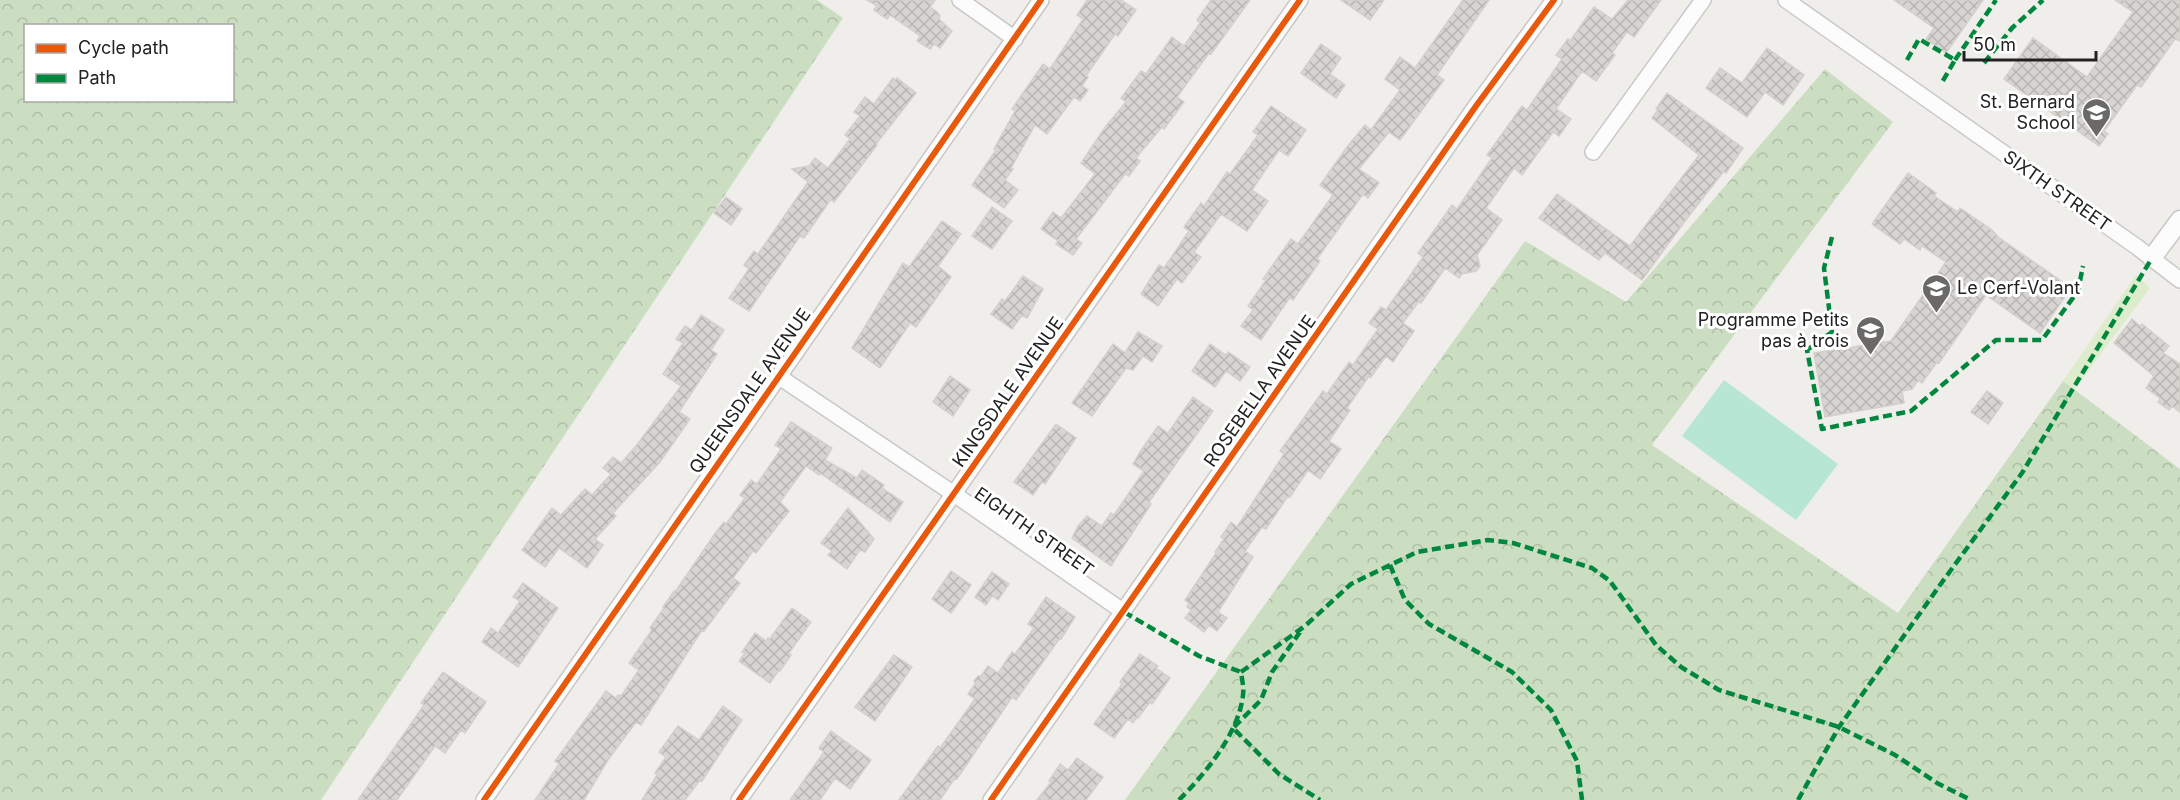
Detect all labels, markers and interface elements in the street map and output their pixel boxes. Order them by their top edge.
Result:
legend [24,24,234,102]
scale bar [1964,24,2096,62]
text: 50 m [1973,34,2016,55]
text: Cycle path [78,37,169,58]
text: Path [78,67,116,88]
place label: St. Bernard School [1980,91,2075,133]
school or university icon: St. Bernard School [2080,96,2112,138]
street label: SIXTH STREET [2000,146,2115,235]
school or university icon: Le Cerf-Volant [1920,272,1952,314]
place label: Le Cerf-Volant [1957,277,2080,298]
street label: QUEENSDALE AVENUE [685,304,815,477]
place label: Programme Petits pas à trois [1698,309,1849,351]
street label: ROSEBELLA AVENUE [1199,311,1320,471]
street label: KINGSDALE AVENUE [948,313,1067,471]
school or university icon: Programme Petits pas à trois [1854,314,1886,356]
street label: EIGHTH STREET [971,483,1098,580]

